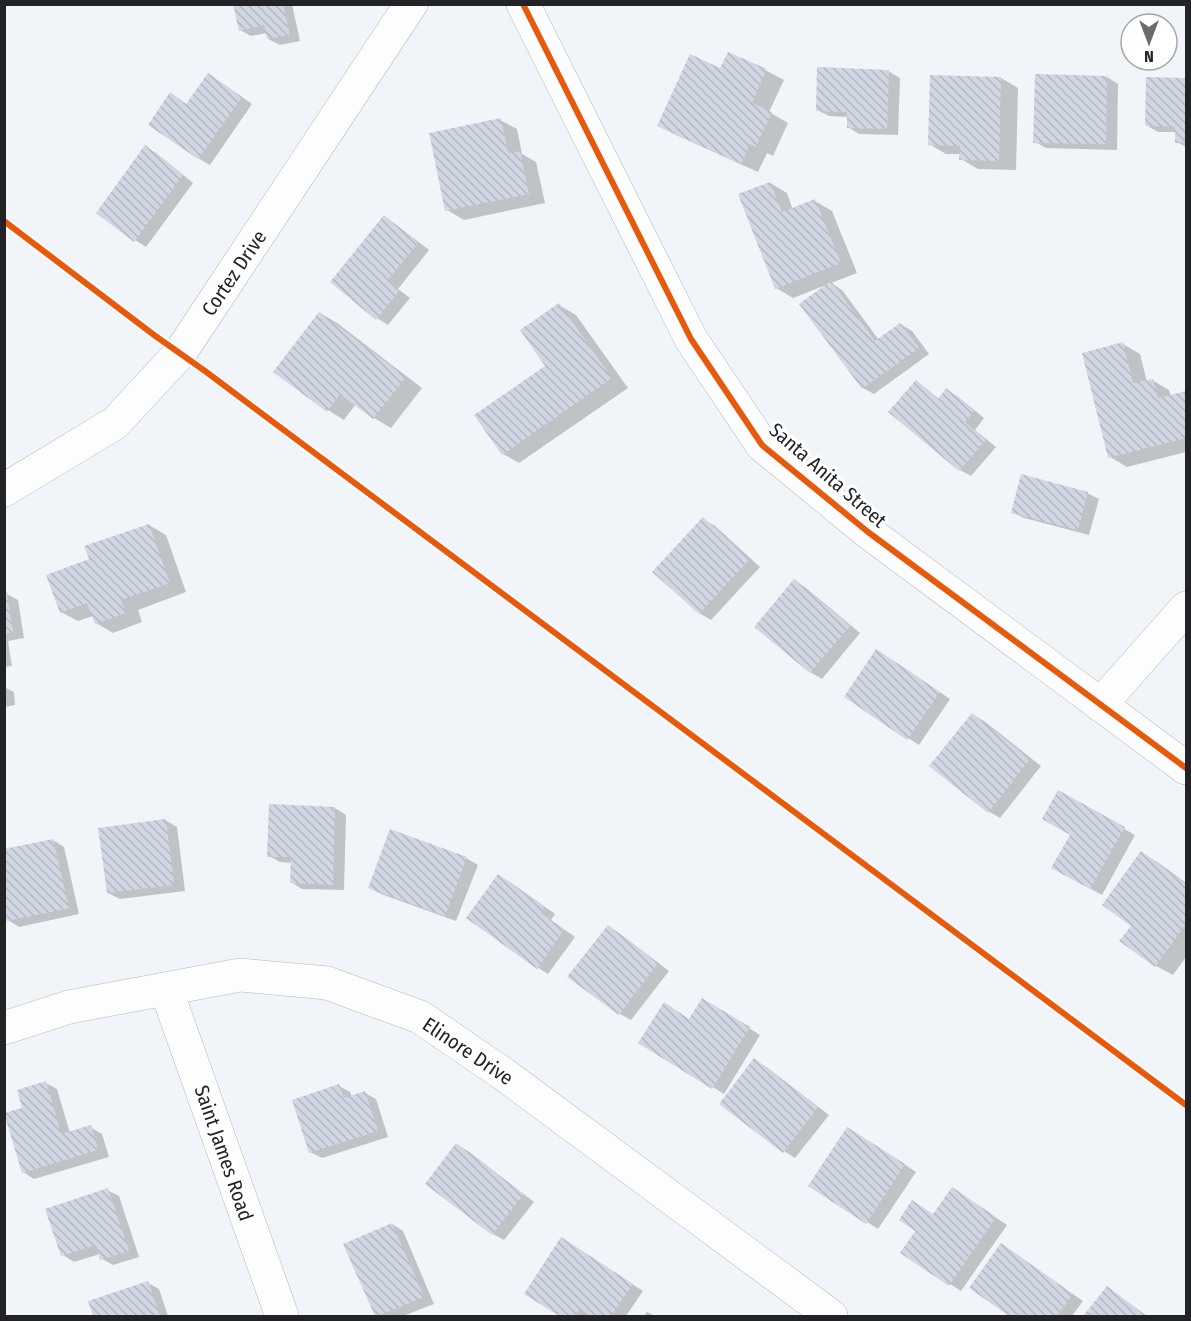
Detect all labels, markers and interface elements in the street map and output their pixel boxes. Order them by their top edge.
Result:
north arrow [1119,12,1179,72]
text: N [1144,47,1154,66]
street label: Cortez Drive [197,226,271,320]
street label: Santa Anita Street [765,418,892,533]
street label: Elinore Drive [418,1012,518,1090]
street label: Saint James Road [190,1082,258,1224]

